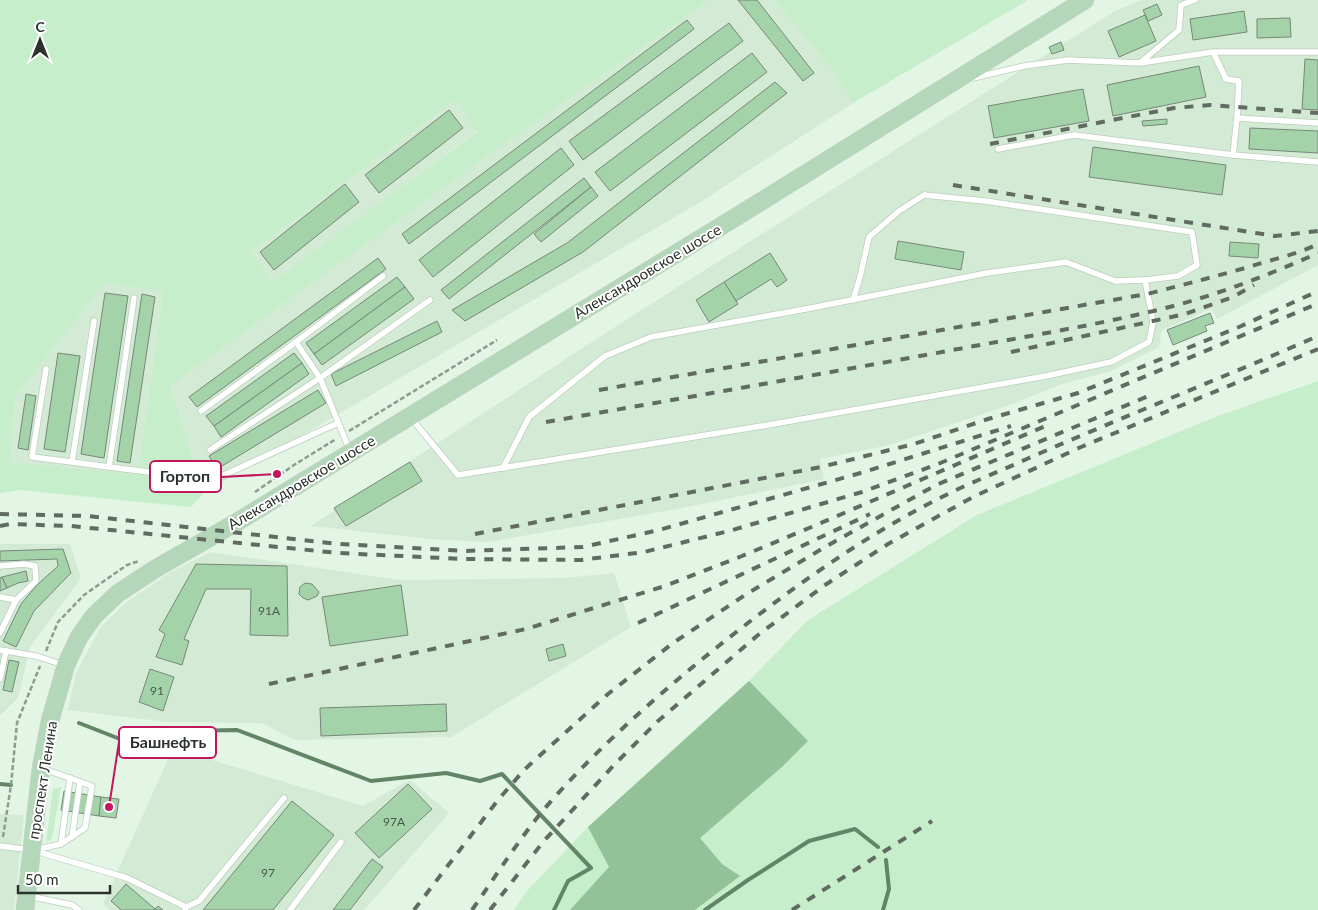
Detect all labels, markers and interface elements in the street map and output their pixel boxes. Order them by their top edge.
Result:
north arrow [15,15,65,65]
text: С [35,18,45,35]
street label: Александровское шоссе [570,220,724,322]
street label: Александровское шоссе [224,431,378,533]
callout: Гортоп [150,461,221,492]
text: Гортоп [160,466,210,485]
house number: 91А [258,603,281,618]
house number: 91 [150,683,164,698]
street label: проспект Ленина [24,720,60,840]
callout: Башнефть [119,727,216,758]
text: Башнефть [130,732,207,751]
house number: 97А [383,814,406,829]
scale bar [18,862,110,894]
house number: 97 [261,865,275,880]
text: 50 m [25,870,59,888]

